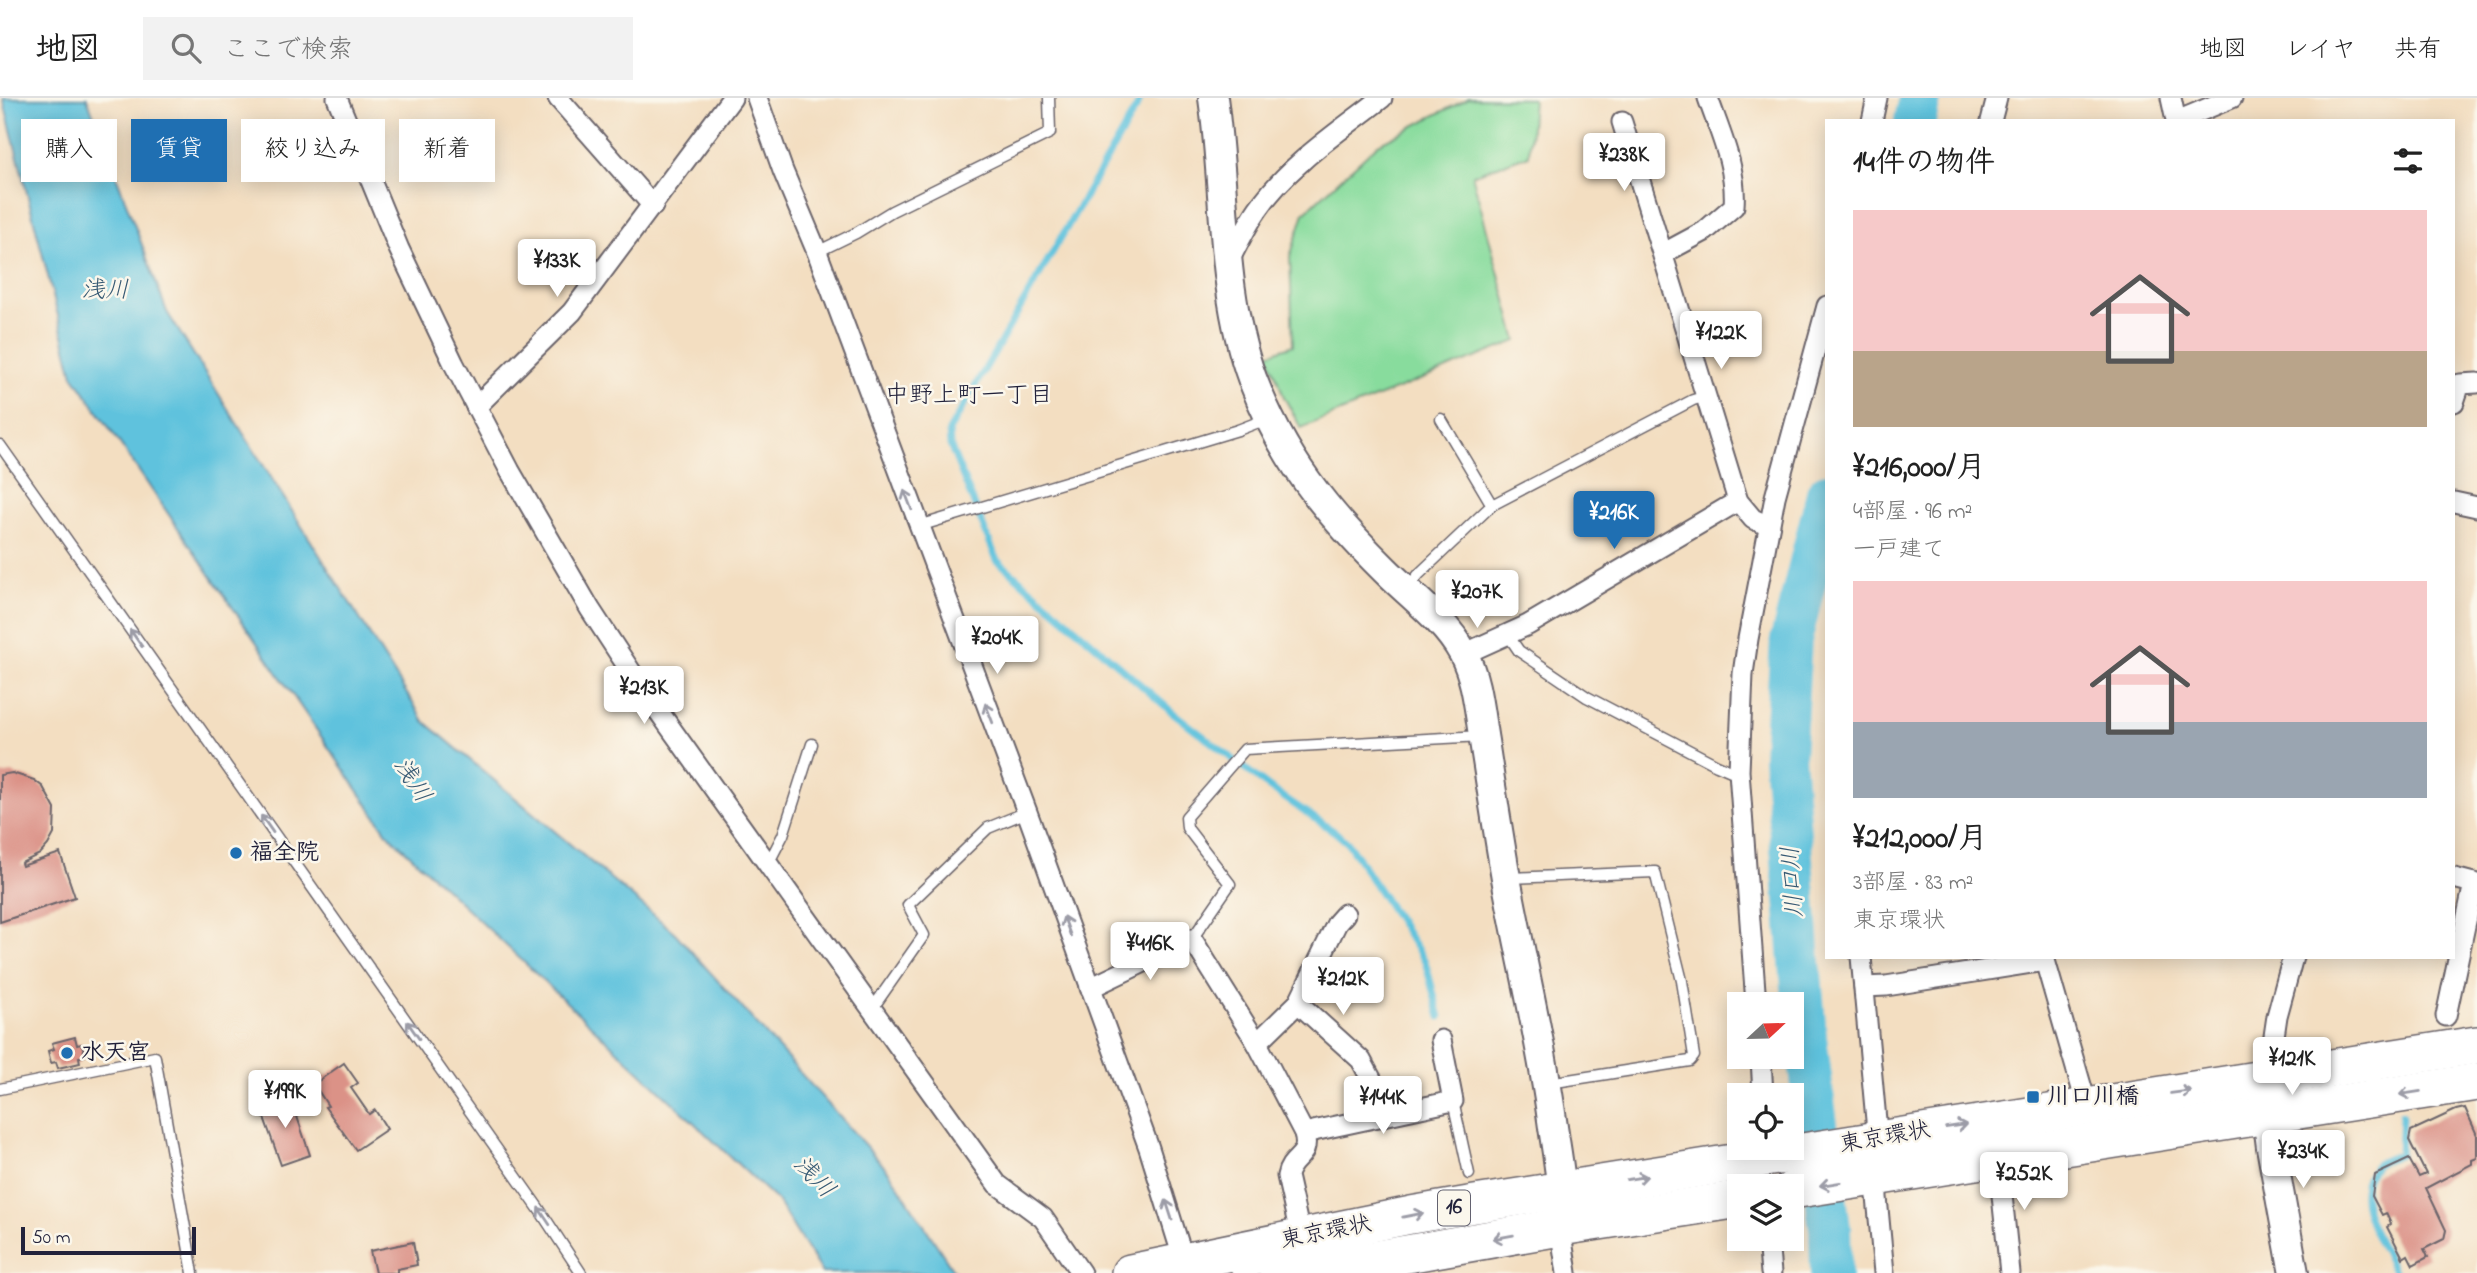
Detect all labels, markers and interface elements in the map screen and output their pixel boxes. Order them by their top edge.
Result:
search box [143,17,633,80]
text: 地図 [35,27,101,75]
icon: search [167,29,205,67]
text: ここで検索 [223,32,353,70]
text: 地図 [2199,33,2247,68]
text: レイヤ [2285,33,2356,68]
text: 共有 [2394,33,2442,68]
chip: 購入 [21,119,117,182]
chip: 賃貸 [131,119,227,182]
chip: 絞り込み [241,119,385,182]
chip: 新着 [399,119,495,182]
pin: ¥238K [1575,134,1673,193]
text: ¥238K [1599,139,1649,172]
text: 14件の物件 [1853,142,1995,186]
icon: filters [2389,142,2427,180]
pin: ¥133K [508,240,606,299]
text: ¥133K [534,245,580,278]
icon: home [2077,256,2203,382]
water label: 浅川 [81,274,129,309]
pin: ¥122K [1672,312,1770,371]
text: ¥122K [1696,317,1746,350]
district label: 中野上町一丁目 [885,379,1053,414]
text: ¥216,000/月 [1853,447,1986,491]
one-way arrow [901,489,914,511]
pin: ¥216K [1565,491,1663,551]
text: 4部屋 · 96 m² [1853,496,1972,529]
text: ¥216K [1590,497,1639,530]
text: 一戸建て [1853,534,1945,567]
pin: ¥207K [1428,570,1526,630]
text: ¥207K [1452,576,1502,609]
pin: ¥204K [948,616,1046,676]
text: ¥204K [972,622,1022,655]
icon: home [2077,627,2203,753]
one-way arrow [129,629,143,648]
pin: ¥213K [595,666,693,726]
text: ¥213K [620,672,668,705]
one-way arrow [982,702,994,724]
water label: 浅川 [383,751,439,811]
one-way arrow [260,815,275,834]
text: ¥212,000/月 [1853,818,1987,862]
place label: 福全院 [250,837,319,870]
marker: 福全院 [228,845,244,861]
water label: 川口川 [1774,845,1814,919]
text: 3部屋 · 83 m² [1853,867,1973,900]
text: 東京環状 [1853,905,1945,938]
one-way arrow [1060,916,1073,938]
pin: ¥416K [1101,922,1199,982]
text: ¥416K [1126,928,1174,961]
pin: ¥212K [1294,958,1392,1017]
text: ¥212K [1318,963,1368,996]
north arrow [1727,992,1804,1069]
map controls [1727,992,1804,1251]
one-way arrow [406,1021,420,1040]
place label: 水天宮 [81,1037,150,1070]
pin: ¥121K [2243,1038,2341,1097]
text: ¥121K [2269,1043,2315,1076]
marker: 水天宮 [59,1045,75,1061]
pin: ¥199K [236,1070,334,1130]
text: ¥199K [264,1076,306,1109]
pin: ¥144K [1334,1076,1432,1136]
place label: 川口川橋 [2047,1081,2139,1114]
text: ¥144K [1360,1082,1406,1115]
button: locate [1727,1083,1804,1160]
one-way arrow [2169,1085,2192,1098]
one-way arrow [2399,1087,2422,1100]
marker: 川口川橋 [2025,1089,2041,1105]
street label: 東京環状 [1837,1114,1933,1162]
one-way arrow [1944,1119,1967,1132]
pin: ¥234K [2254,1130,2352,1190]
text: ¥234K [2278,1136,2328,1169]
water label: 浅川 [784,1149,842,1207]
pin: ¥252K [1975,1152,2073,1212]
text: ¥252K [1996,1158,2052,1191]
one-way arrow [1625,1171,1648,1184]
button: layers [1727,1174,1804,1251]
one-way arrow [1819,1178,1841,1191]
road number: 16 [1438,1190,1470,1226]
one-way arrow [1161,1199,1174,1221]
one-way arrow [536,1207,551,1226]
street label: 東京環状 [1278,1208,1374,1258]
one-way arrow [1401,1208,1424,1222]
scale bar [21,1224,196,1256]
text: 50 m [32,1225,71,1252]
one-way arrow [1492,1231,1515,1244]

